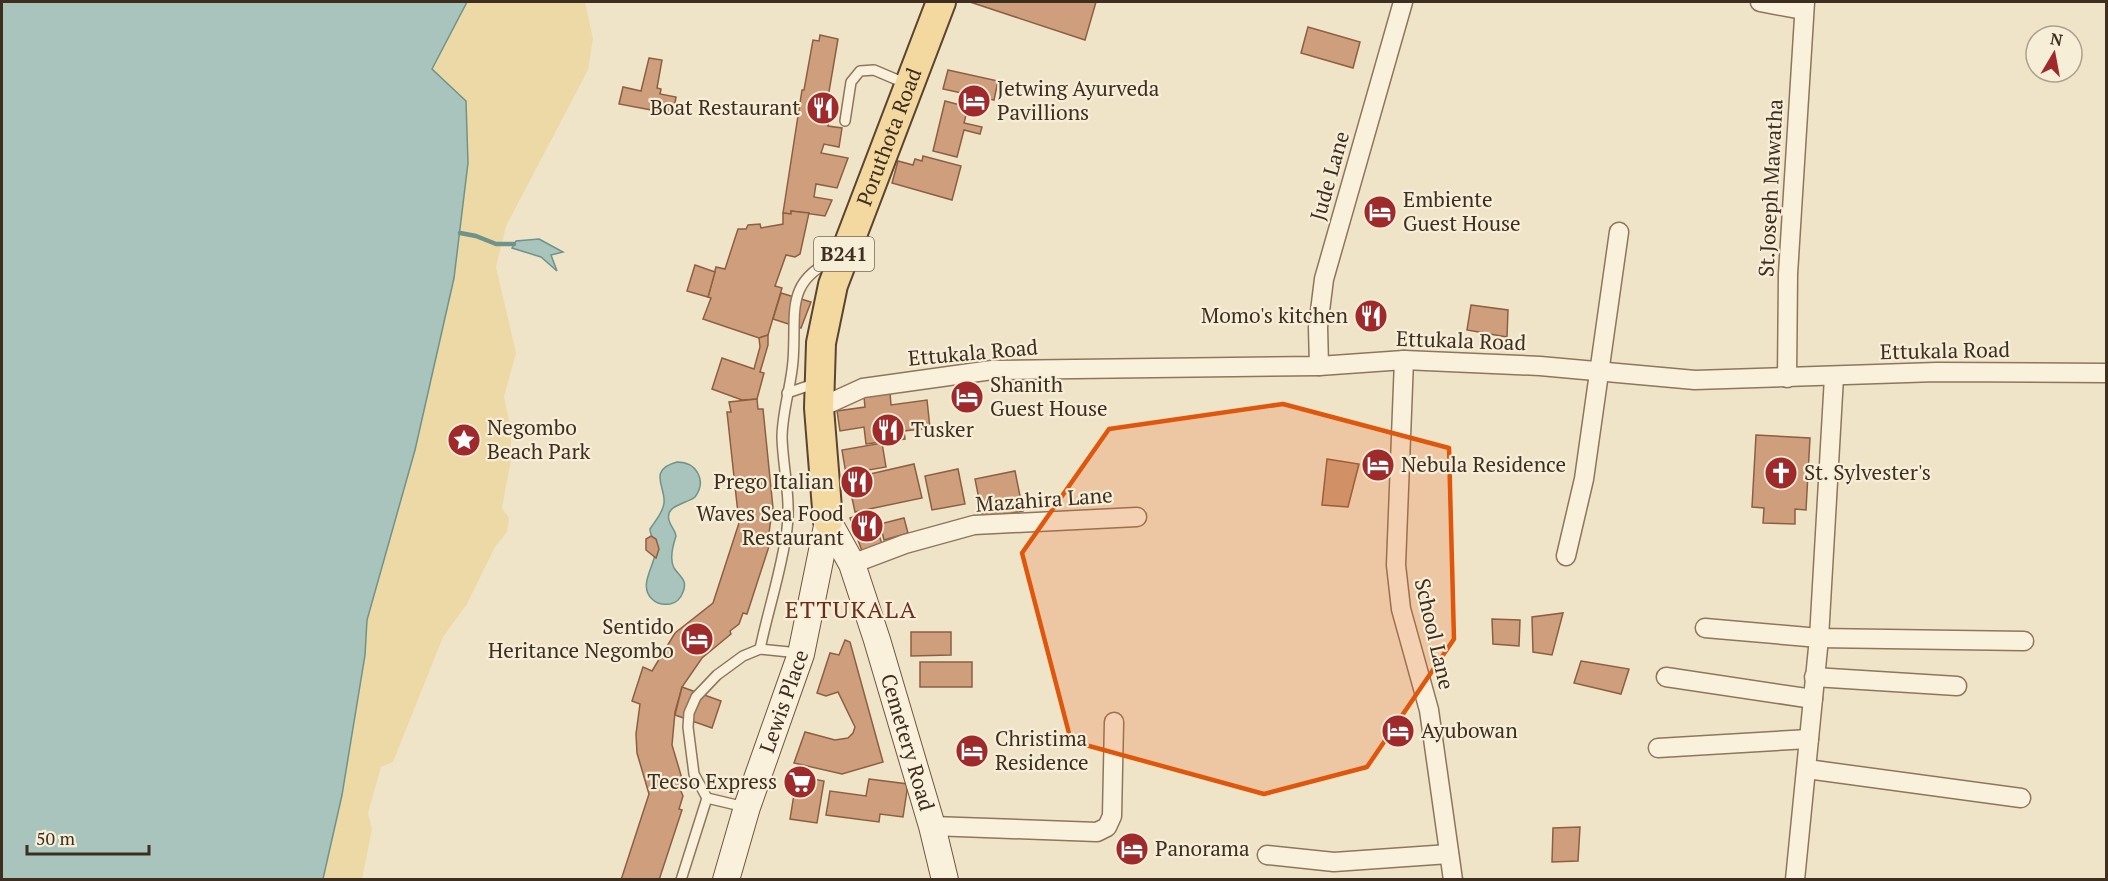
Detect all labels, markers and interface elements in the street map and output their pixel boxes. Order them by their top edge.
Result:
north arrow [2024,24,2084,84]
text: N [2049,27,2064,51]
street label: Poruthota Road [850,63,928,210]
place label: Jetwing Ayurveda Pavillions [997,74,1160,126]
hotel icon: Jetwing Ayurveda Pavillions [956,83,992,119]
restaurant icon: Boat Restaurant [805,90,841,126]
place label: Boat Restaurant [650,93,800,121]
street label: St.Joseph Mawatha [1751,98,1789,278]
street label: Jude Lane [1303,128,1355,224]
place label: Embiente Guest House [1403,185,1521,237]
hotel icon: Embiente Guest House [1362,194,1398,230]
road number: B241 [814,237,874,271]
restaurant icon: Momo's kitchen [1353,298,1389,334]
place label: Momo's kitchen [1201,301,1349,329]
street label: Ettukala Road [1396,324,1527,356]
street label: Ettukala Road [907,332,1039,372]
street label: Ettukala Road [1880,335,2011,365]
place label: Shanith Guest House [990,370,1108,422]
hotel icon: Shanith Guest House [949,379,985,415]
restaurant icon: Tusker [870,412,906,448]
place label: Negombo Beach Park [487,413,590,465]
place label: Tusker [911,415,974,443]
place icon: Negombo Beach Park [446,422,482,458]
hotel icon: Nebula Residence [1360,447,1396,483]
place label: Nebula Residence [1401,450,1566,478]
church icon: St. Sylvester's [1763,455,1799,491]
place label: St. Sylvester's [1804,458,1931,486]
restaurant icon: Prego Italian [839,464,875,500]
place label: Prego Italian [714,467,835,495]
street label: Mazahira Lane [974,480,1113,518]
place label: Waves Sea Food Restaurant [696,499,844,551]
restaurant icon: Waves Sea Food Restaurant [849,508,885,544]
street label: School Lane [1409,575,1461,692]
district label: ETTUKALA [785,593,917,625]
place label: Sentido Heritance Negombo [488,612,674,664]
hotel icon: Sentido Heritance Negombo [679,621,715,657]
street label: Lewis Place [752,646,814,756]
street label: Cemetery Road [875,670,942,814]
hotel icon: Ayubowan [1380,713,1416,749]
place label: Ayubowan [1421,716,1518,744]
place label: Christima Residence [995,724,1089,776]
hotel icon: Christima Residence [954,733,990,769]
supermarket icon: Tecso Express [782,764,818,800]
place label: Tecso Express [647,767,777,795]
scale bar [27,818,148,856]
text: 50 m [36,826,76,850]
hotel icon: Panorama [1114,831,1150,867]
place label: Panorama [1155,834,1250,862]

